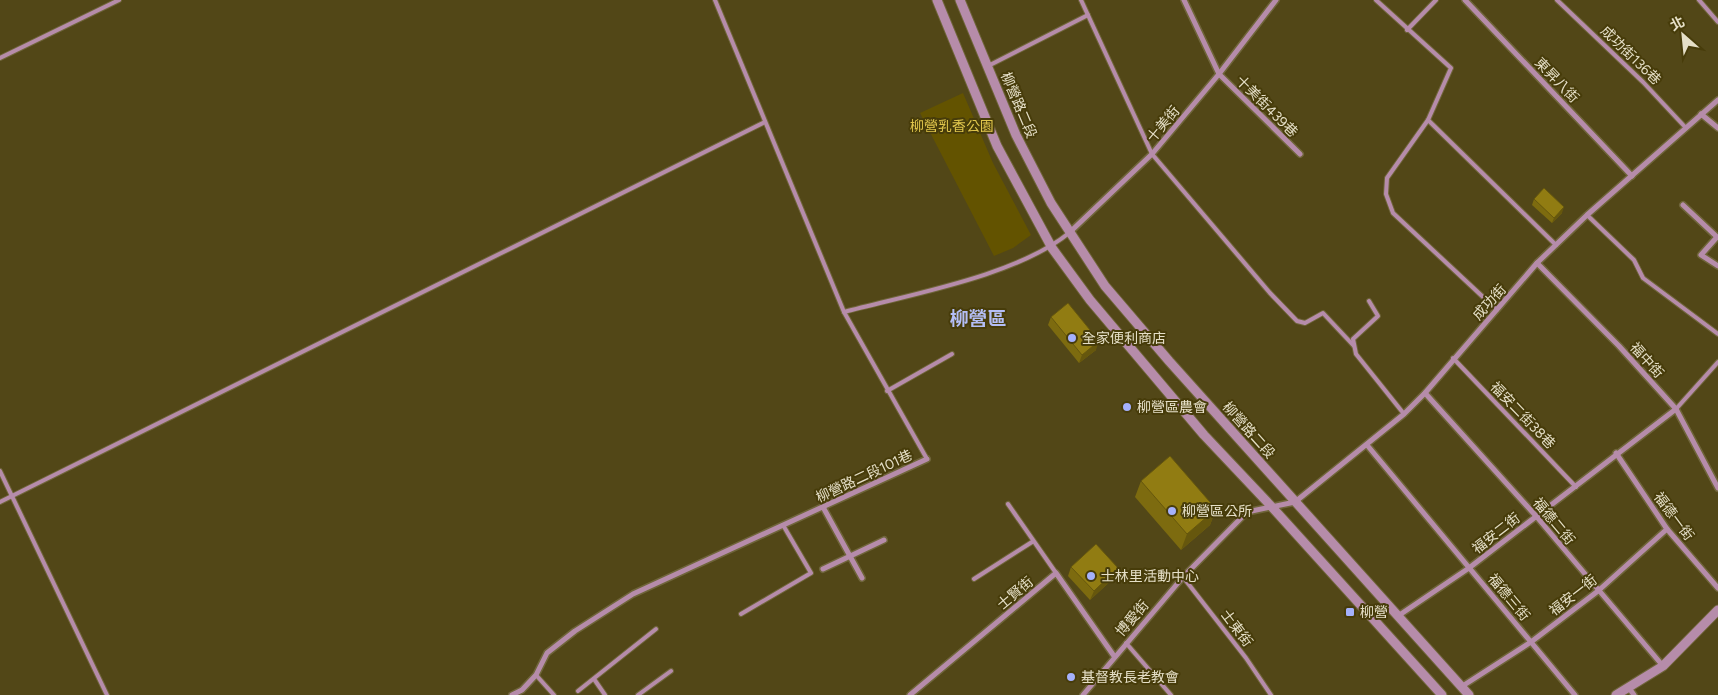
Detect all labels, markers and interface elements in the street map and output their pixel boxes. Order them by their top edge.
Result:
north arrow [1658,10,1708,60]
text: 北 [1667,13,1687,35]
street label: 成功街136巷 [1597,22,1664,88]
street label: 東昇八街 [1531,54,1582,106]
street label: 柳營路二段 [997,70,1040,141]
street label: 十美街439巷 [1232,72,1301,141]
street label: 十美街 [1143,103,1183,146]
park label: 柳營乳香公園 [910,118,994,135]
street label: 成功街 [1469,281,1510,324]
district label: 柳營區 [949,307,1007,330]
place label: 全家便利商店 [1082,330,1166,347]
marker: 全家便利商店 [1066,332,1078,344]
street label: 福中街 [1626,339,1667,382]
street label: 福安二街38巷 [1487,378,1559,452]
place label: 柳營區農會 [1137,399,1207,416]
street label: 柳營路二段 [1219,399,1278,462]
marker: 柳營區農會 [1121,401,1133,413]
street label: 柳營路二段101巷 [813,447,915,506]
street label: 福德一街 [1650,489,1697,544]
street label: 福德二街 [1529,494,1578,548]
place label: 柳營區公所 [1182,503,1252,520]
marker: 柳營區公所 [1166,505,1178,517]
street label: 福安二街 [1469,509,1524,557]
place label: 士林里活動中心 [1101,568,1199,585]
marker: 士林里活動中心 [1085,570,1097,582]
street label: 福德三街 [1484,570,1533,624]
street label: 福安一街 [1546,571,1601,619]
street label: 士賢街 [994,573,1037,613]
street label: 博愛街 [1112,597,1153,640]
place label: 柳營 [1360,604,1388,621]
street label: 士東街 [1217,606,1256,650]
marker: 柳營 [1344,606,1356,618]
place label: 基督教長老教會 [1081,669,1179,686]
marker: 基督教長老教會 [1065,671,1077,683]

